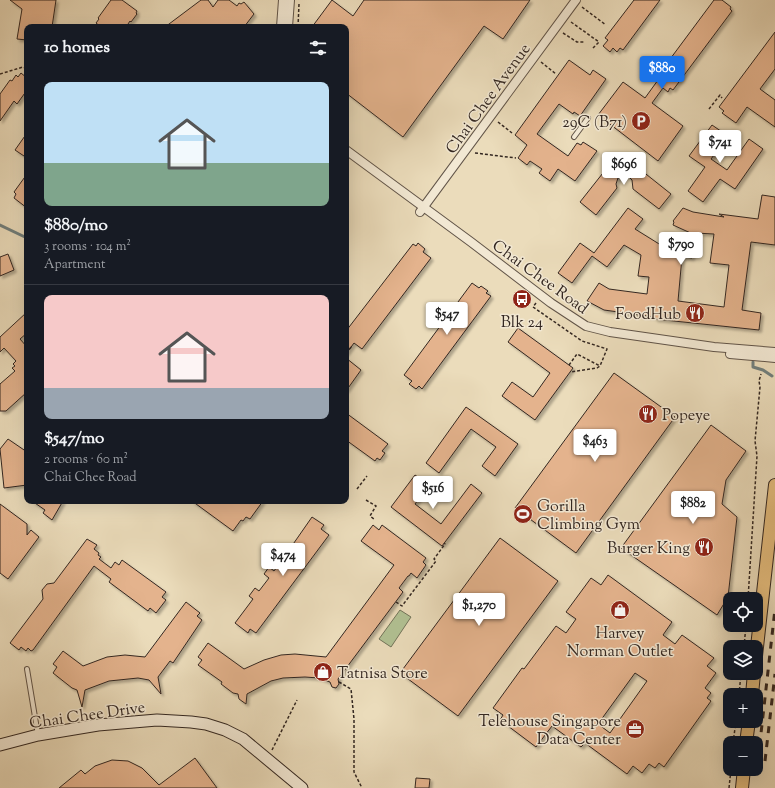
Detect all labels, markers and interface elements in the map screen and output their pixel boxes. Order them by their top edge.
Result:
text: 10 homes [44,36,110,60]
icon: filters [307,37,329,59]
street label: Chai Chee Avenue [441,39,537,159]
pin: $880 [638,56,686,90]
text: $880 [649,60,675,78]
icon: home [151,108,223,180]
parking icon: 29C (B71) [630,110,652,132]
place label: 29C (B71) [562,112,627,135]
pin: $741 [696,130,744,164]
text: $741 [708,134,732,152]
pin: $696 [600,152,648,186]
text: $696 [611,156,637,174]
text: $880/mo [44,214,108,238]
pin: $790 [657,232,705,266]
street label: Chai Chee Road [487,235,592,321]
text: $790 [668,236,694,254]
text: 3 rooms · 104 m² [44,238,131,256]
text: Apartment [44,256,105,274]
bus stop icon: Blk 24 [511,288,533,310]
pin: $547 [423,302,471,336]
restaurant icon: FoodHub [684,302,706,324]
place label: FoodHub [615,304,681,327]
text: $547 [435,306,459,324]
place label: Blk 24 [501,312,543,335]
icon: home [151,321,223,393]
restaurant icon: Popeye [637,403,659,425]
place label: Popeye [662,405,710,428]
text: $547/mo [44,427,104,451]
pin: $463 [571,429,619,463]
text: $463 [582,433,608,451]
text: 2 rooms · 60 m² [44,451,128,469]
text: Chai Chee Road [44,469,137,487]
pin: $516 [409,476,457,510]
text: $516 [422,480,444,498]
pin: $882 [669,491,717,525]
text: $882 [680,495,706,513]
place label: Gorilla Climbing Gym [537,496,640,537]
sports icon: Gorilla Climbing Gym [512,503,534,525]
restaurant icon: Burger King [693,536,715,558]
place label: Burger King [607,538,690,561]
pin: $474 [259,543,307,577]
text: $474 [270,547,296,565]
map controls [723,592,763,776]
button: locate [723,592,763,632]
pin: $1,270 [446,593,512,627]
text: $1,270 [462,597,496,615]
shop icon: Harvey Norman Outlet [609,599,631,621]
place label: Harvey Norman Outlet [567,623,674,664]
button: layers [723,640,763,680]
shop icon: Tatnisa Store [312,661,334,683]
place label: Tatnisa Store [337,663,428,686]
button: + [723,688,763,728]
street label: Chai Chee Drive [28,697,147,736]
place label: Telehouse Singapore Data Center [478,711,621,752]
office icon: Telehouse Singapore Data Center [624,718,646,740]
button: − [723,736,763,776]

